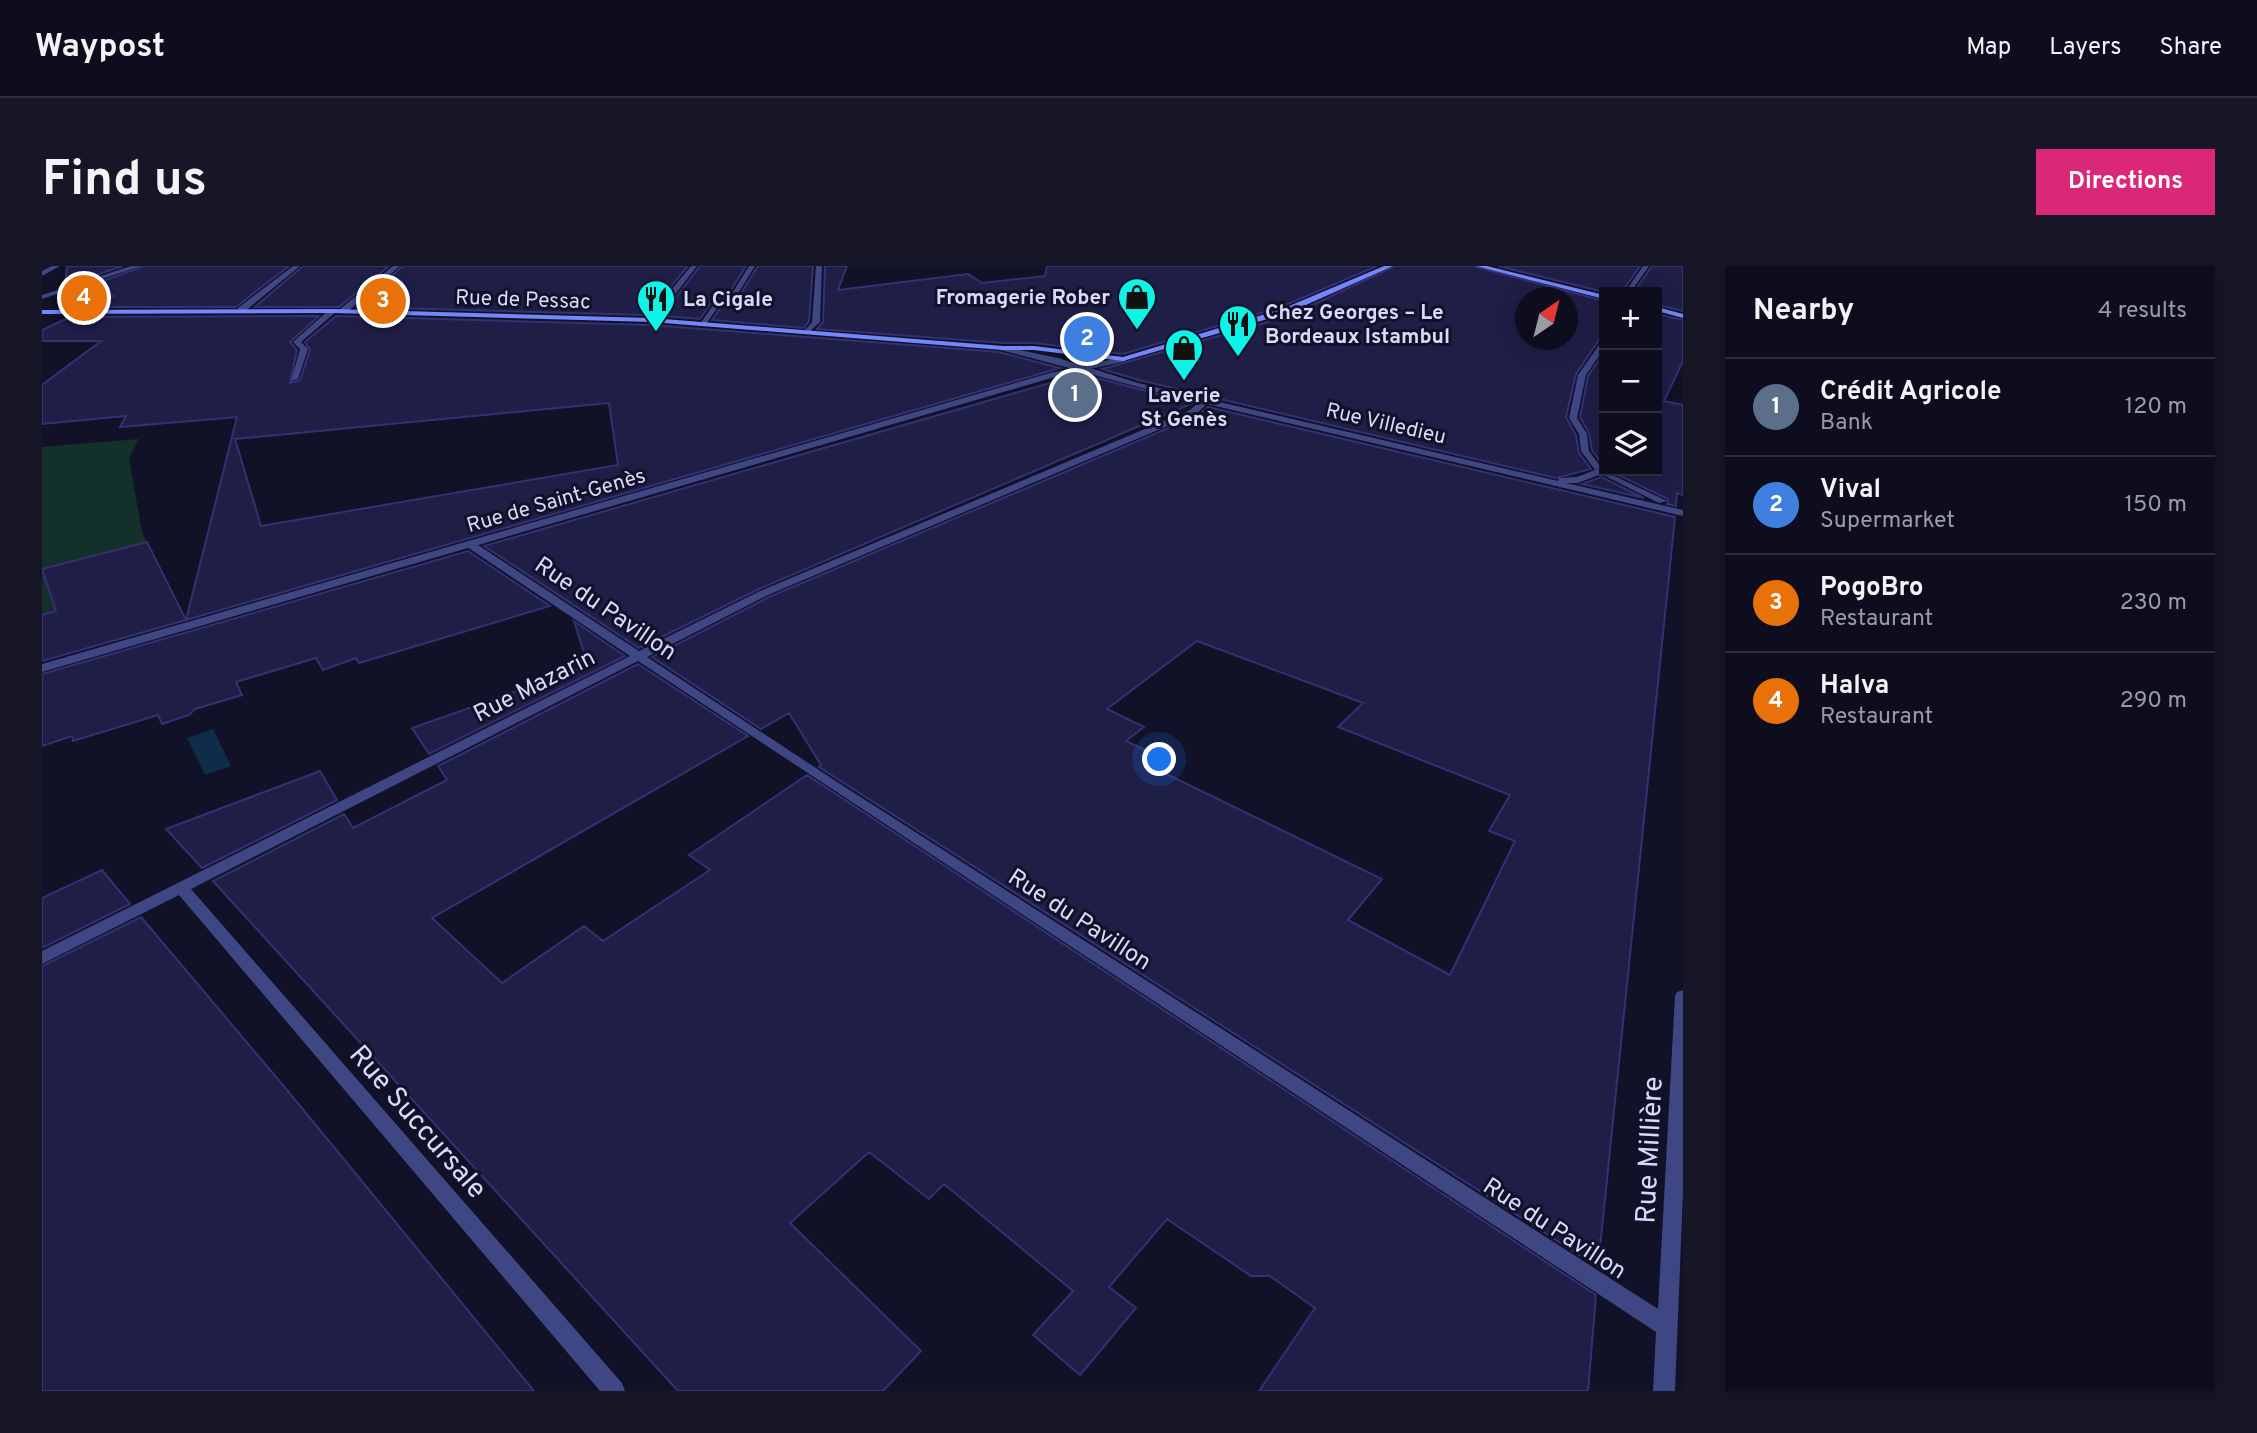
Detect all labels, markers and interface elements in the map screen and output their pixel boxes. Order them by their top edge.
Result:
text: Waypost [35,27,165,69]
text: Map [1966,33,2011,63]
text: Layers [2049,33,2121,63]
text: Share [2159,33,2222,63]
button: Directions [2036,149,2215,215]
text: Find us [42,151,207,213]
pin: 4 [61,272,107,324]
pin: 3 [360,275,406,327]
shop icon: Fromagerie Rober [1116,276,1158,331]
restaurant icon: La Cigale [635,278,677,333]
street label: Rue de Pessac [455,285,591,316]
place label: Fromagerie Rober [936,285,1110,312]
place label: La Cigale [683,287,773,314]
north arrow [1515,287,1578,350]
map controls [1599,287,1662,476]
button: + [1599,287,1662,350]
text: Nearby [1753,293,1854,330]
text: 4 results [2098,297,2187,326]
place label: Chez Georges – Le Bordeaux Istambul [1265,300,1450,351]
restaurant icon: Chez Georges – Le Bordeaux Istambul [1217,303,1259,358]
pin: 2 [1064,313,1110,365]
shop icon: Laverie St Genès [1163,327,1205,382]
button: − [1599,350,1662,413]
pin: 1 [1052,369,1098,421]
text: Crédit Agricole [1820,376,2002,409]
place label: Laverie St Genès [1141,383,1227,434]
text: 1 [1771,393,1781,422]
text: 120 m [2125,393,2187,422]
street label: Rue Villedieu [1323,398,1448,451]
text: Bank [1820,409,1873,438]
button: layers [1599,413,1662,476]
street label: Rue de Saint-Genès [464,463,649,540]
text: Vival [1820,474,1881,507]
text: 2 [1769,491,1783,520]
text: 150 m [2125,491,2187,520]
text: Supermarket [1820,507,1955,536]
street label: Rue du Pavillon [528,551,682,668]
text: PogoBro [1820,572,1924,605]
text: 3 [1769,589,1783,618]
text: 230 m [2120,589,2187,618]
text: Restaurant [1820,605,1933,634]
street label: Rue Mazarin [469,643,601,730]
text: Halva [1820,670,1889,703]
text: 4 [1769,687,1783,716]
text: 290 m [2120,687,2187,716]
text: Restaurant [1820,703,1933,732]
your location [1142,742,1176,776]
street label: Rue du Pavillon [1001,863,1156,978]
street label: Rue Succursale [340,1039,493,1207]
street label: Rue Millière [1629,1076,1673,1225]
street label: Rue du Pavillon [1476,1172,1631,1287]

